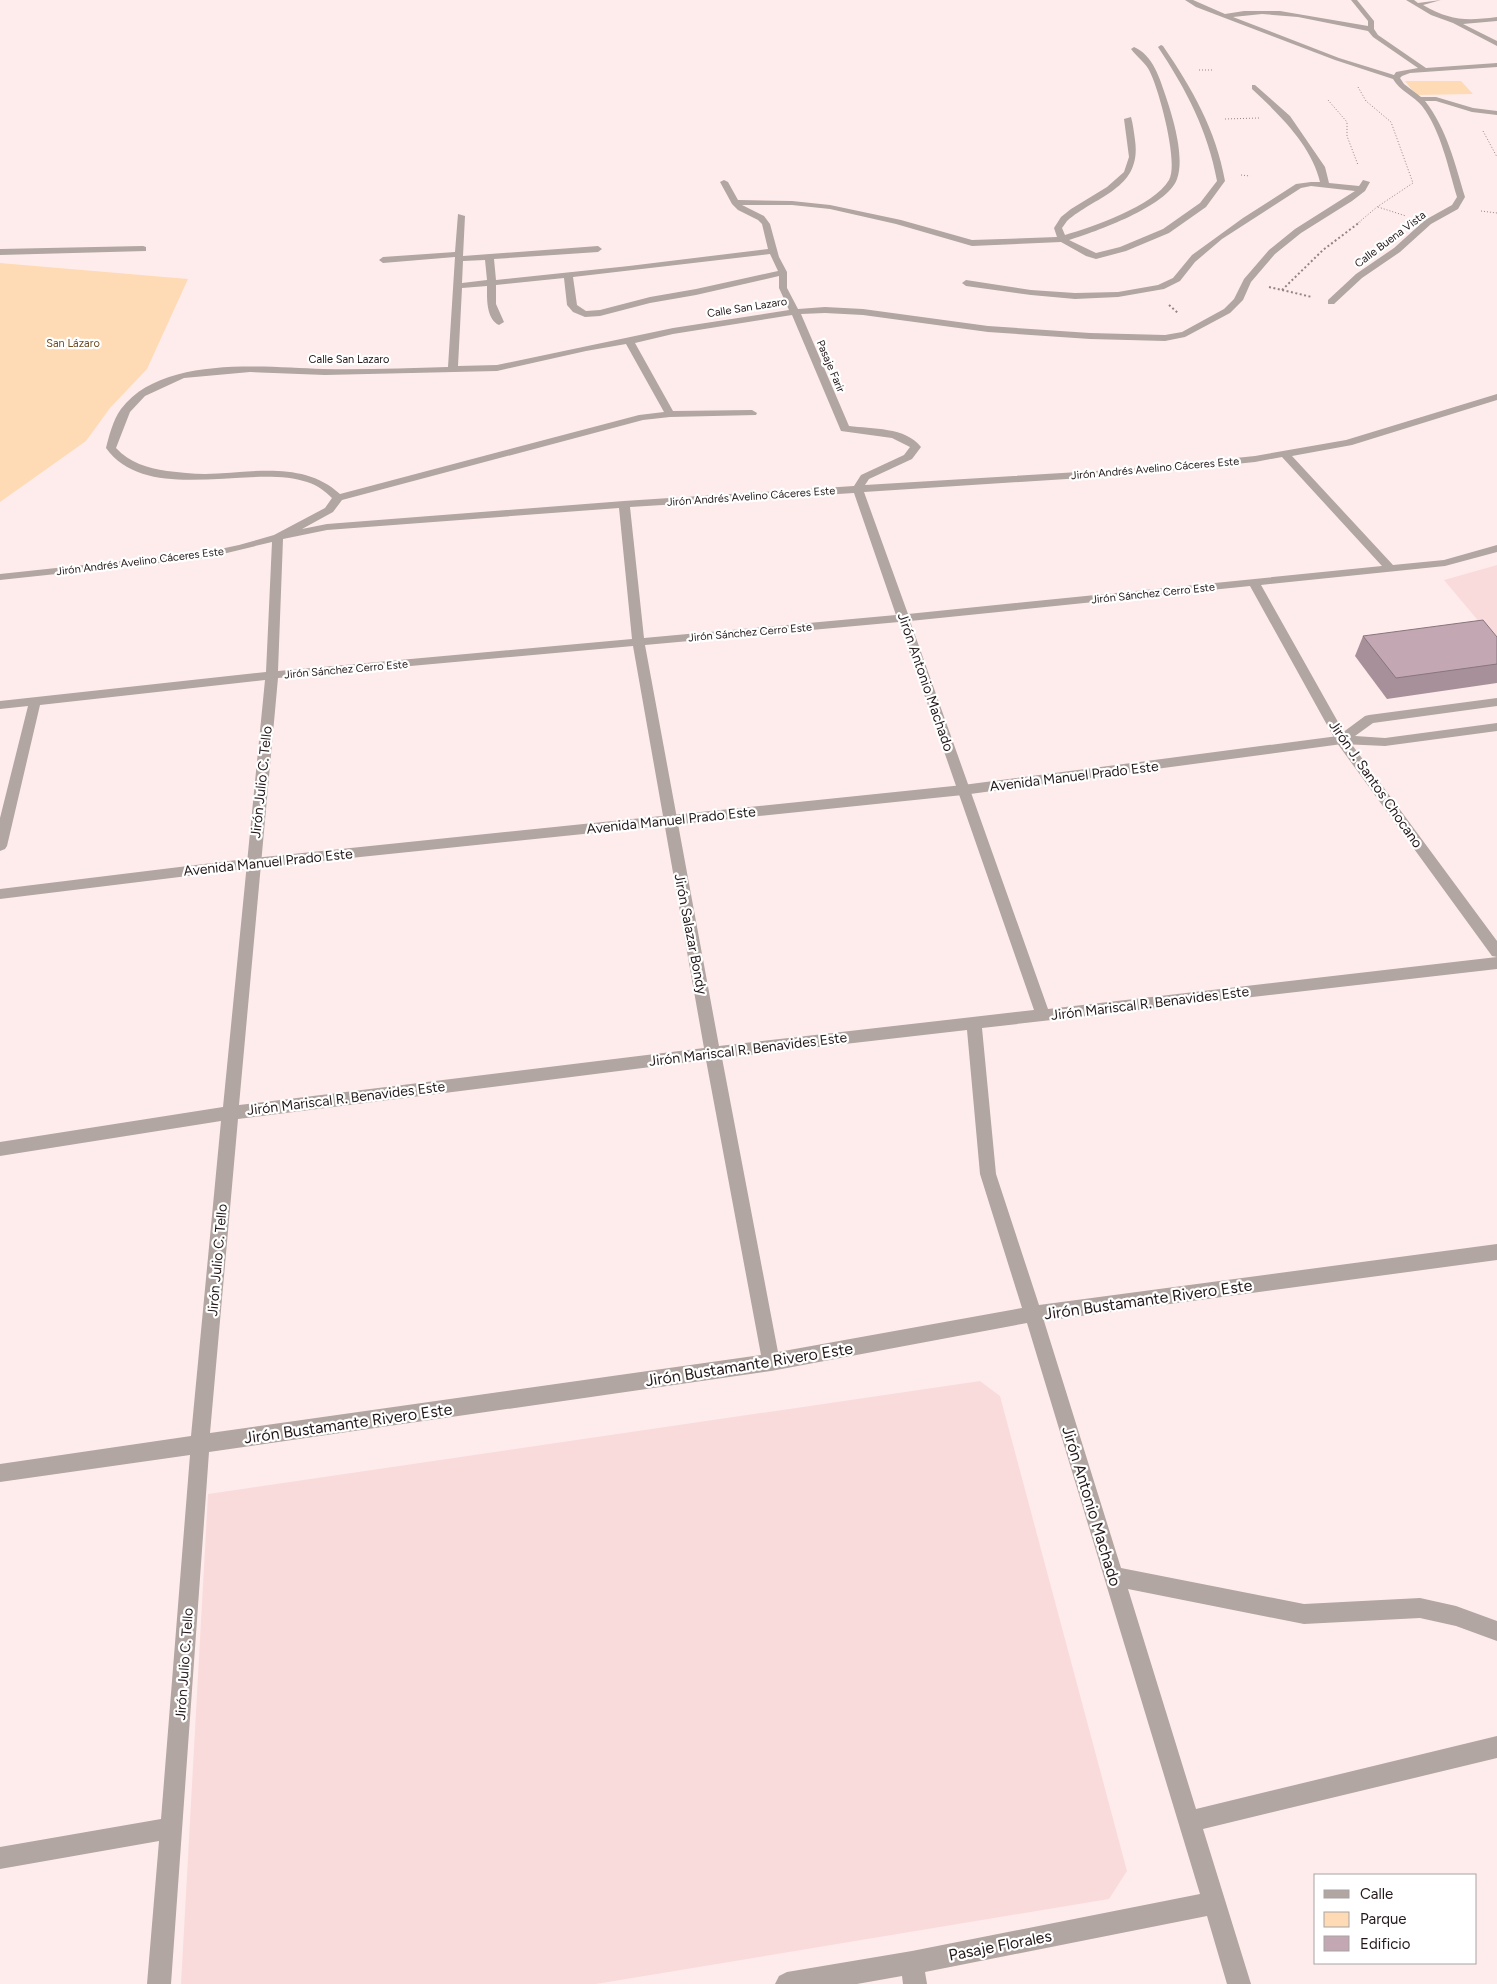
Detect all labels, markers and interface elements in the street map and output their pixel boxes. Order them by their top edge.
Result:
street label: Calle Buena Vista [1352,208,1428,270]
street label: Calle San Lazaro [706,295,788,320]
park label: San Lázaro [46,337,100,350]
street label: Pasaje Farir [814,338,848,395]
street label: Calle San Lazaro [309,353,389,366]
street label: Jirón Andrés Avelino Cáceres Este [1070,455,1240,482]
street label: Jirón Andrés Avelino Cáceres Este [666,484,836,509]
street label: Jirón Andrés Avelino Cáceres Este [56,545,225,578]
street label: Jirón Sánchez Cerro Este [1091,581,1215,606]
street label: Jirón Antonio Machado [894,611,957,754]
street label: Jirón Sánchez Cerro Este [688,621,812,644]
street label: Jirón Sánchez Cerro Este [284,658,408,681]
street label: Jirón J. Santos Chocano [1325,717,1426,851]
street label: Jirón Julio C. Tello [247,725,276,839]
street label: Avenida Manuel Prado Este [989,758,1160,795]
street label: Avenida Manuel Prado Este [586,803,757,838]
street label: Avenida Manuel Prado Este [183,845,354,880]
street label: Jirón Salazar Bondy [670,872,711,997]
street label: Jirón Mariscal R. Benavides Este [1050,983,1250,1024]
street label: Jirón Mariscal R. Benavides Este [648,1029,848,1070]
street label: Jirón Mariscal R. Benavides Este [246,1078,446,1119]
street label: Jirón Julio C. Tello [204,1203,231,1317]
street label: Jirón Bustamante Rivero Este [1043,1275,1254,1324]
street label: Jirón Bustamante Rivero Este [644,1339,855,1390]
street label: Jirón Bustamante Rivero Este [243,1399,454,1448]
street label: Jirón Antonio Machado [1058,1424,1125,1589]
street label: Jirón Julio C. Tello [172,1607,197,1721]
legend [1314,1874,1477,1964]
text: Calle [1360,1885,1393,1903]
text: Parque [1360,1910,1407,1928]
street label: Pasaje Florales [947,1926,1053,1965]
text: Edificio [1360,1935,1411,1953]

